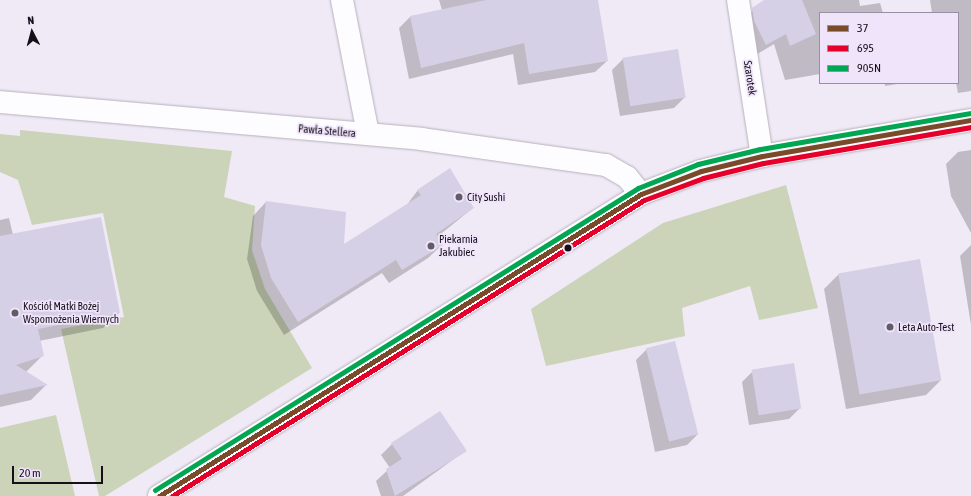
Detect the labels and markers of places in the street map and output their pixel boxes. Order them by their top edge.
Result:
place label: City Sushi [467,190,505,204]
marker: City Sushi [454,192,464,202]
place label: Piekarnia Jakubiec [439,233,478,259]
marker: Piekarnia Jakubiec [426,241,436,251]
unlabelled marker [563,243,573,253]
place label: Kościół Matki Bożej Wspomożenia Wiernych [23,300,119,326]
marker: Kościół Matki Bożej Wspomożenia Wiernych [10,308,20,318]
place label: Leta Auto-Test [898,320,954,334]
marker: Leta Auto-Test [885,322,895,332]

